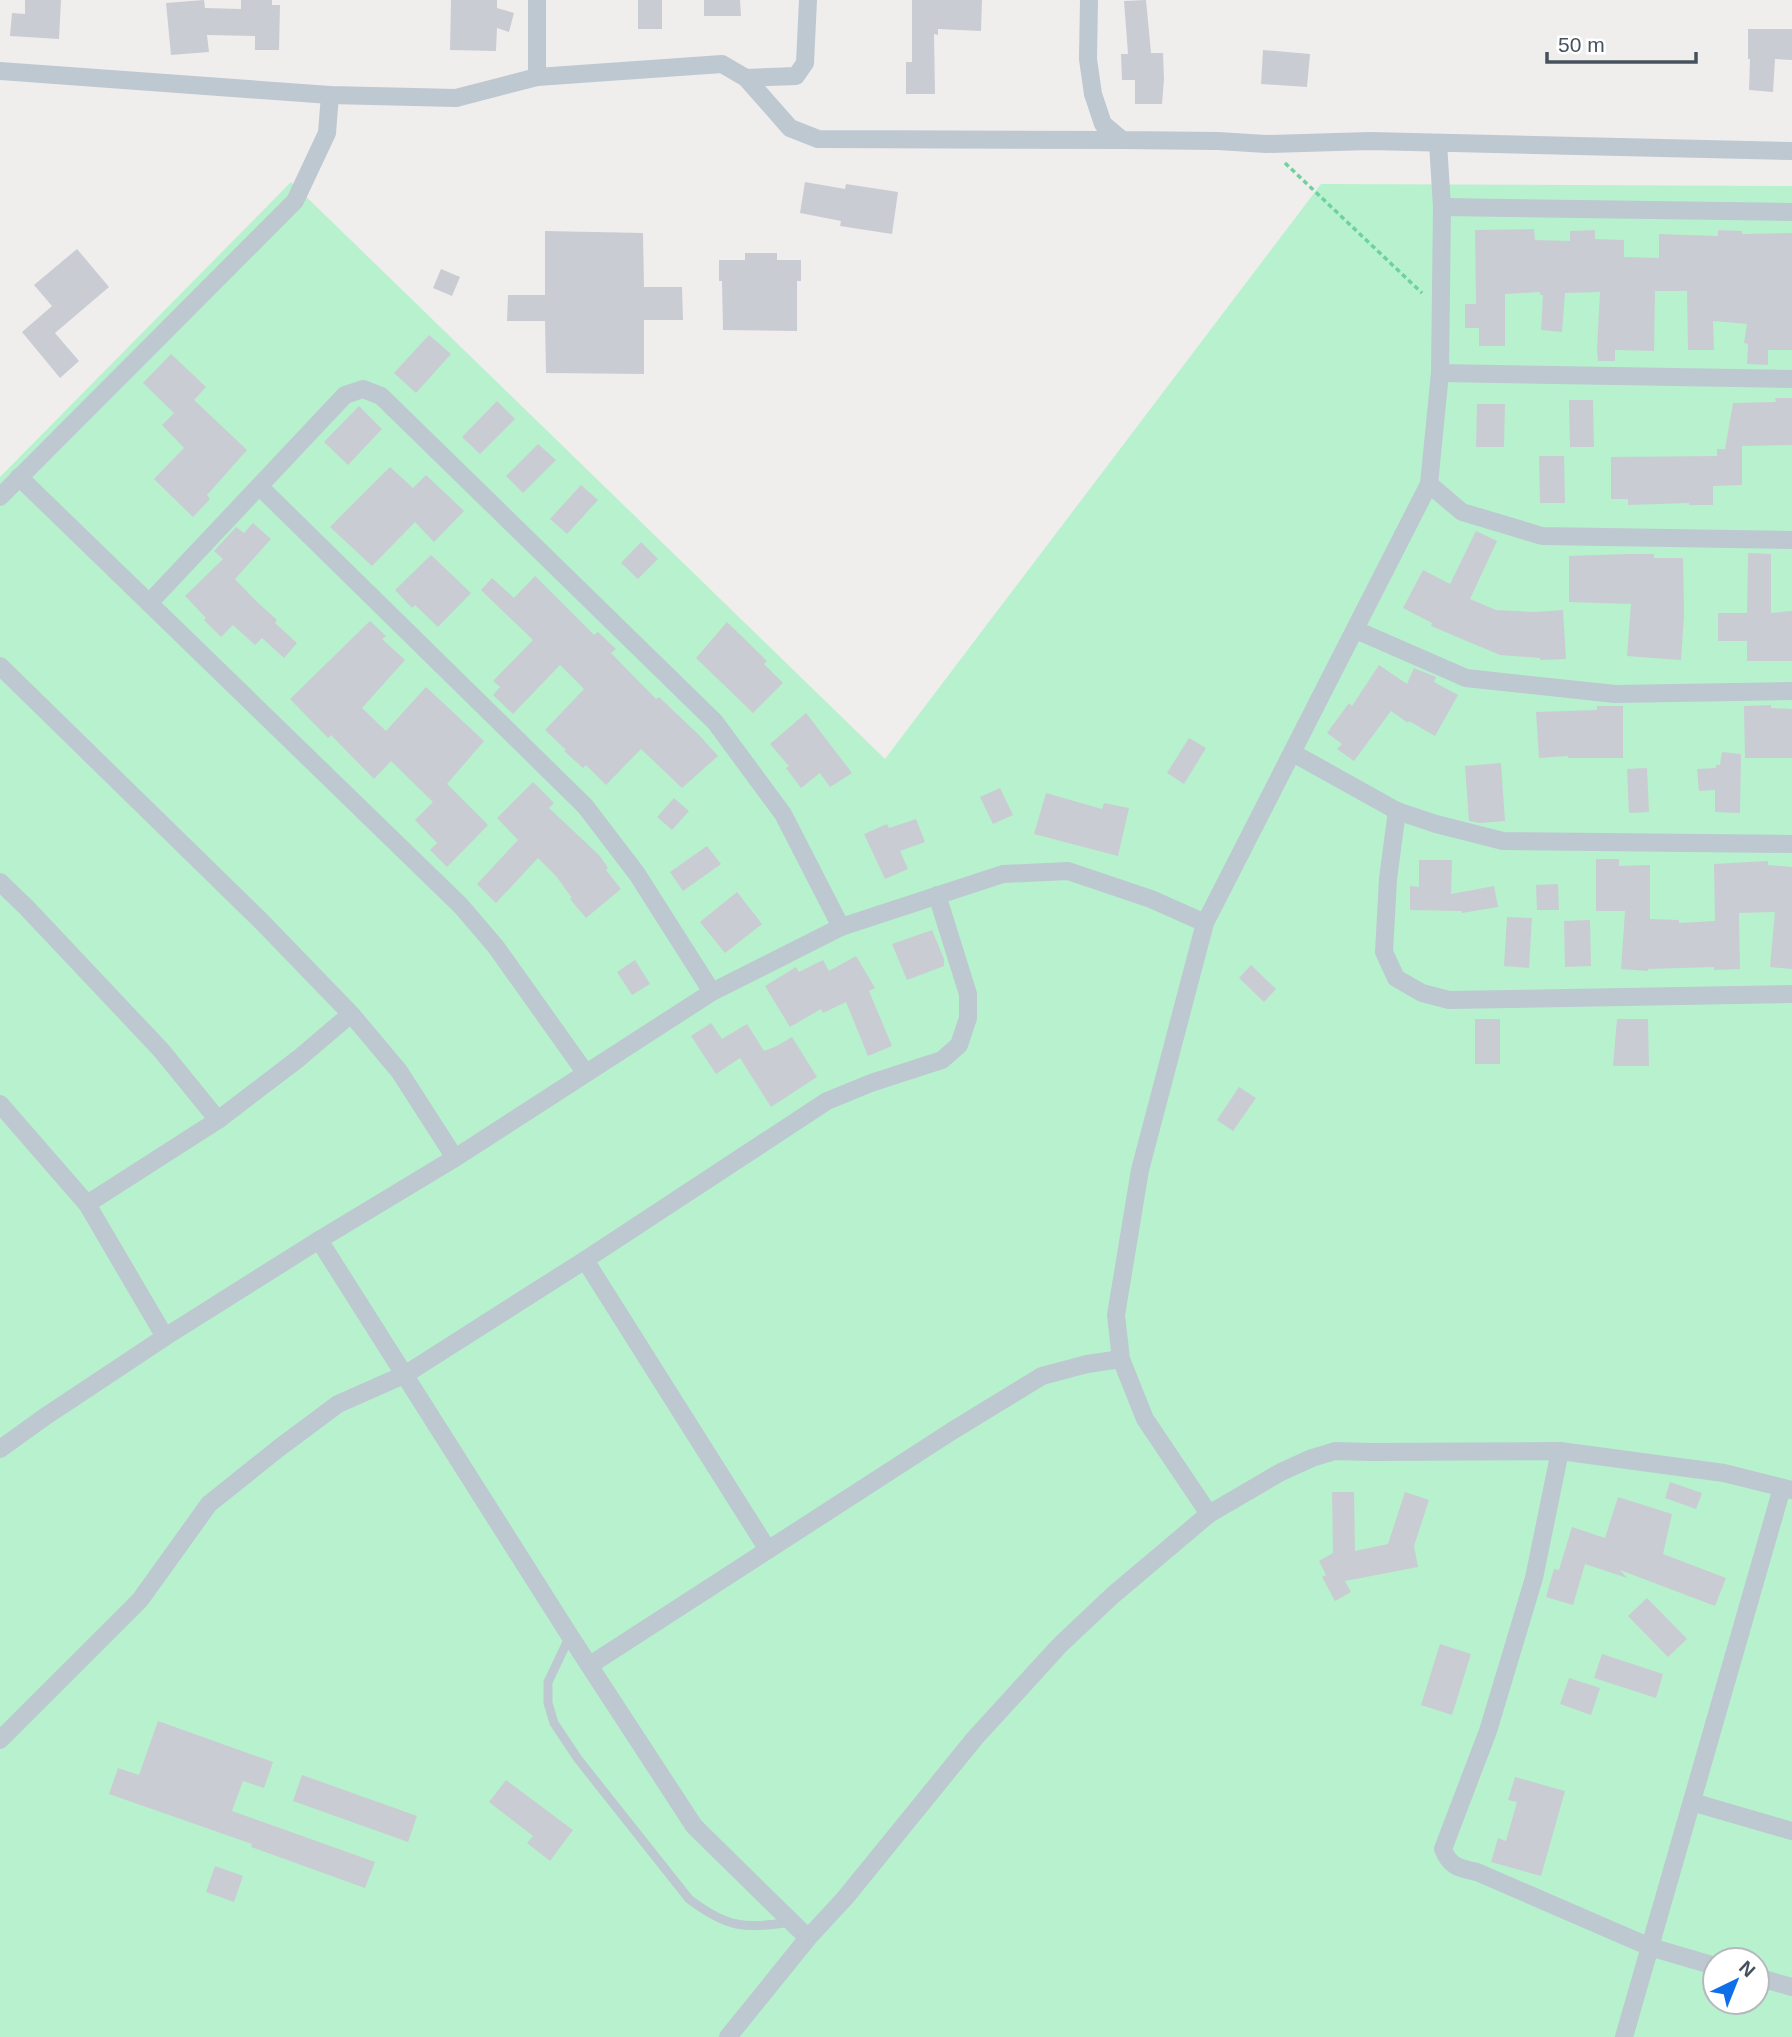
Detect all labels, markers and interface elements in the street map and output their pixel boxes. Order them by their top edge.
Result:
scale bar [1547,21,1696,65]
text: 50 m [1558,33,1605,56]
north arrow [1701,1946,1771,2016]
text: N [1735,1957,1759,1981]

